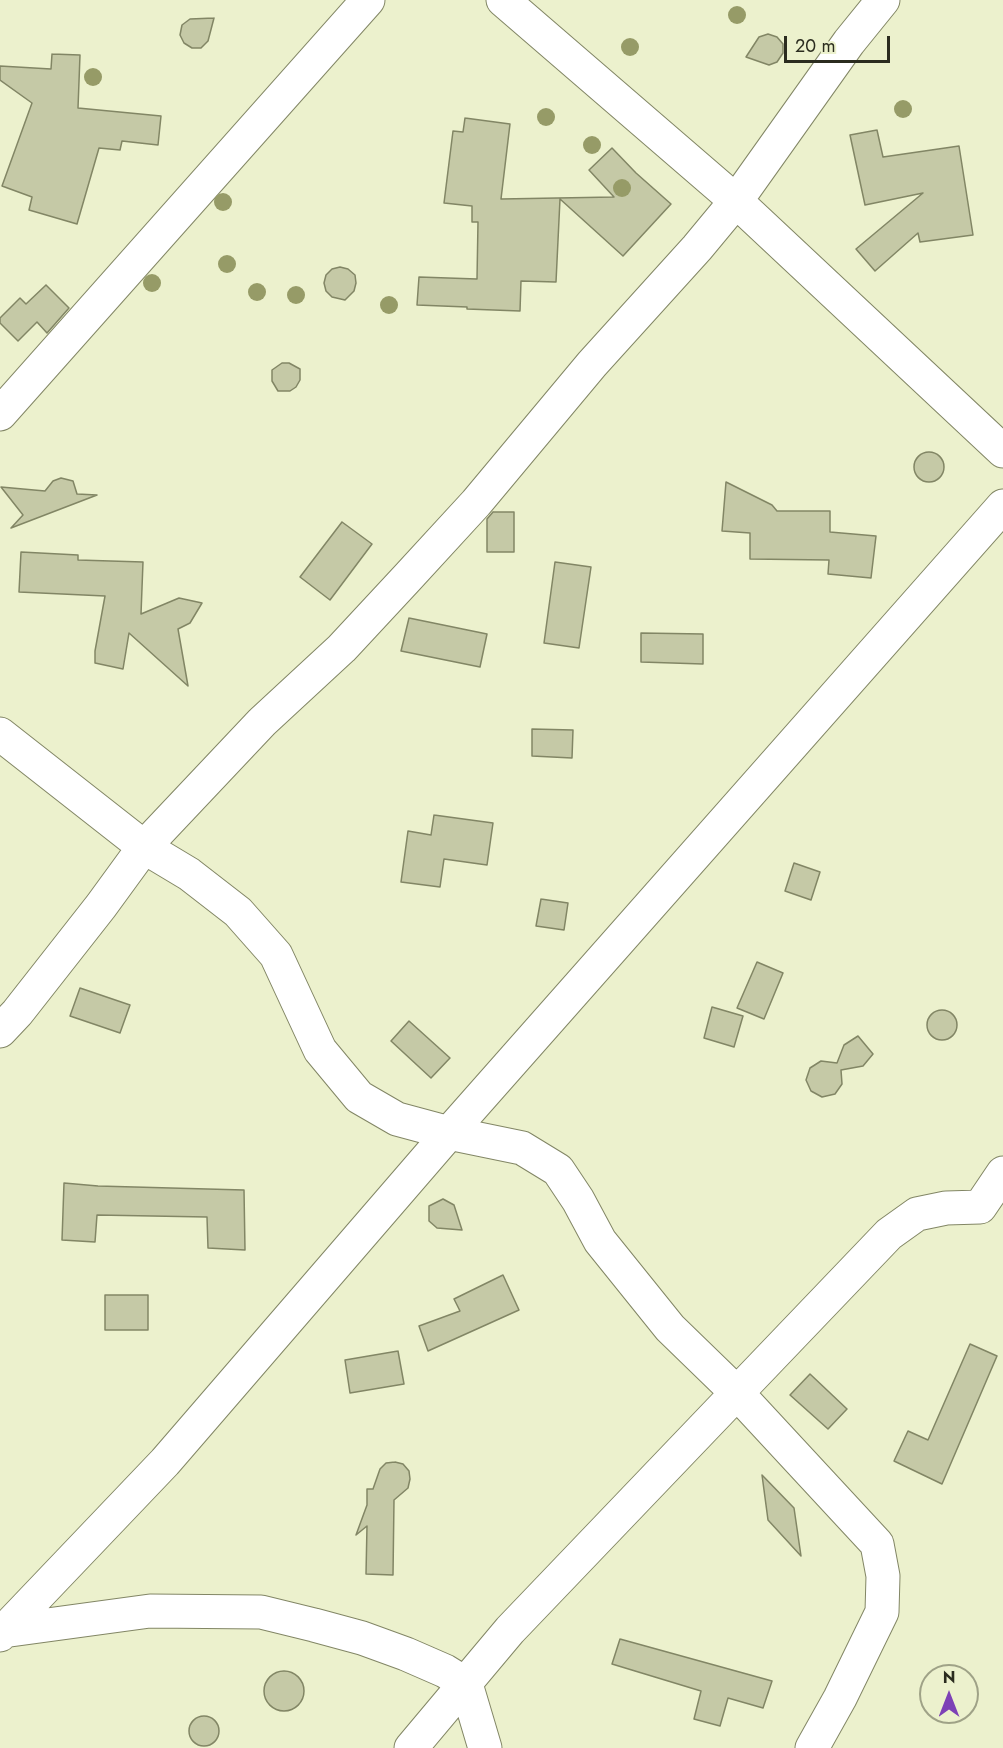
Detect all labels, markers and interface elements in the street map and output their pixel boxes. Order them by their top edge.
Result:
scale bar [787,24,894,62]
text: 20 m [795,33,835,59]
north arrow [919,1664,979,1724]
text: N [943,1666,955,1689]

